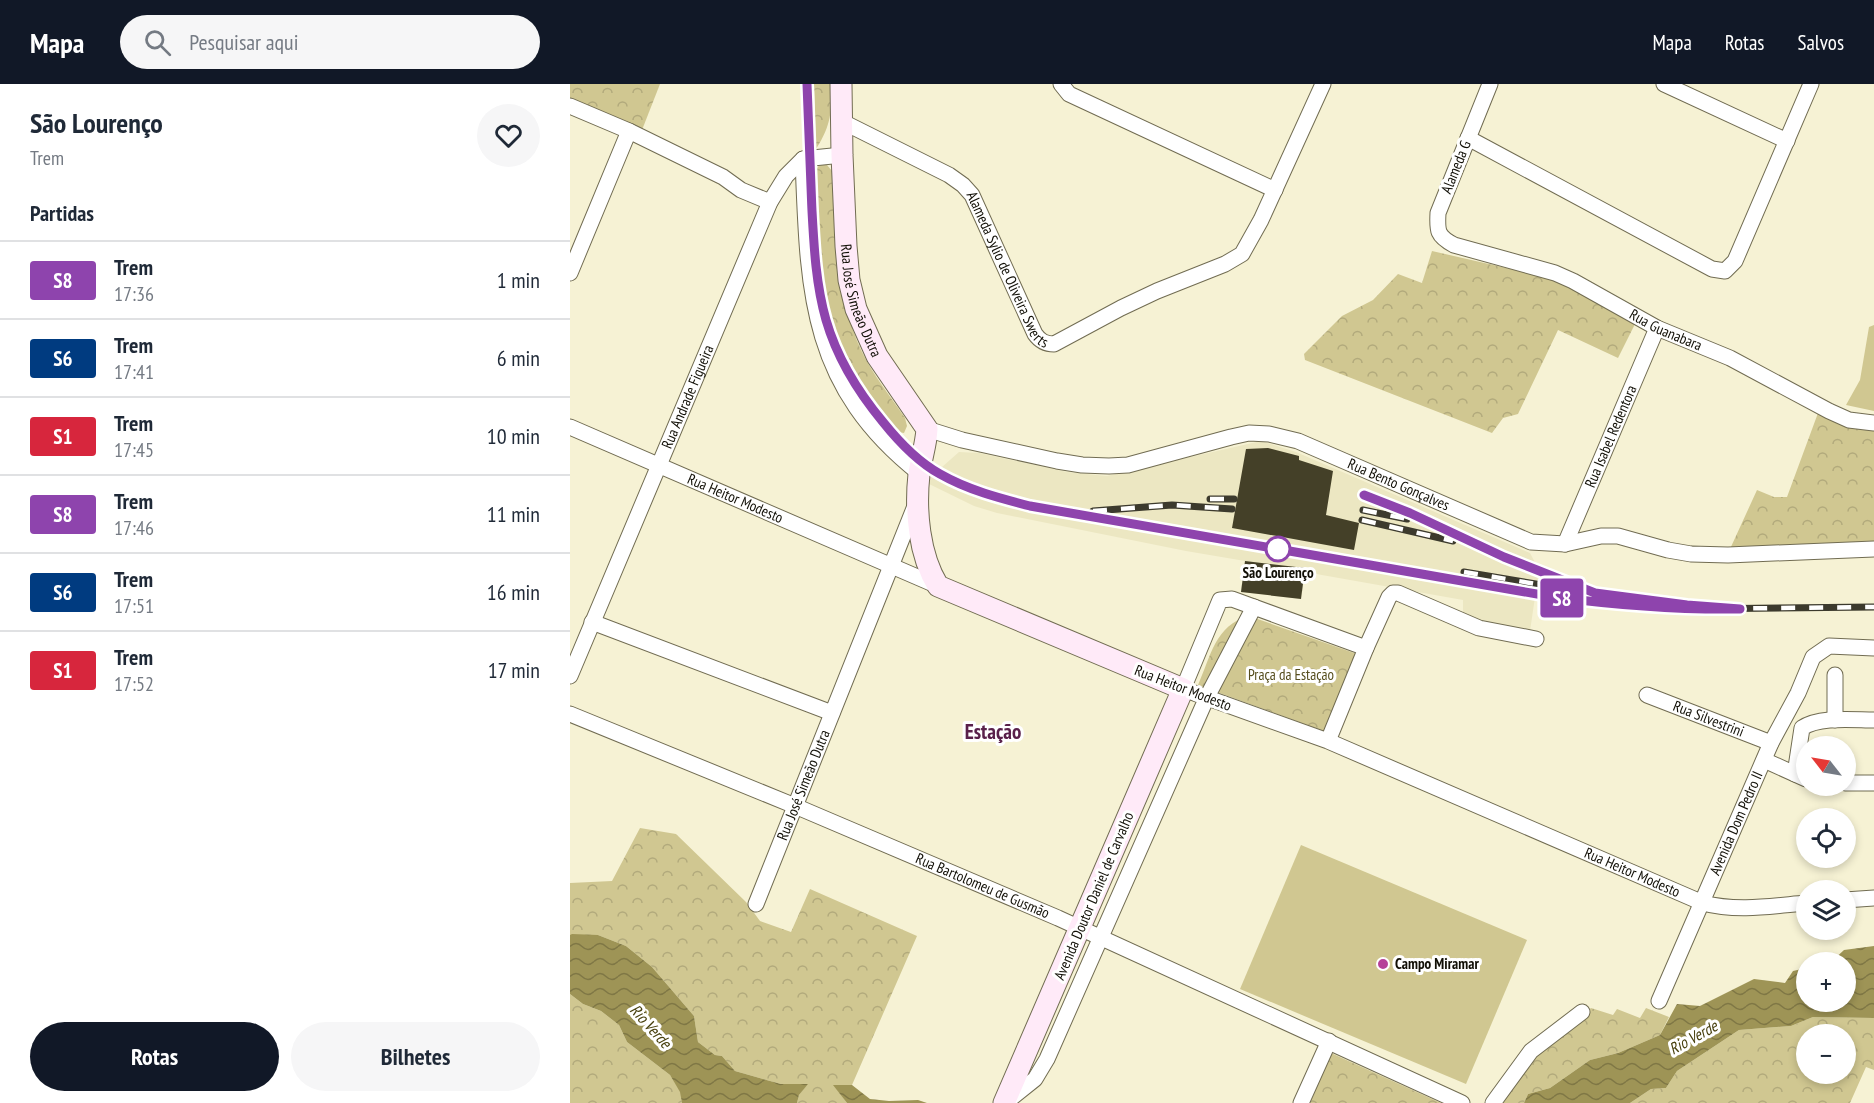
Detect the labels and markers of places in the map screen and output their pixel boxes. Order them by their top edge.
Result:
marker: São Lourenço [1265,536,1291,562]
place label: São Lourenço [1242,563,1314,582]
place label: Campo Miramar [1395,954,1479,973]
marker: Campo Miramar [1376,957,1390,971]

